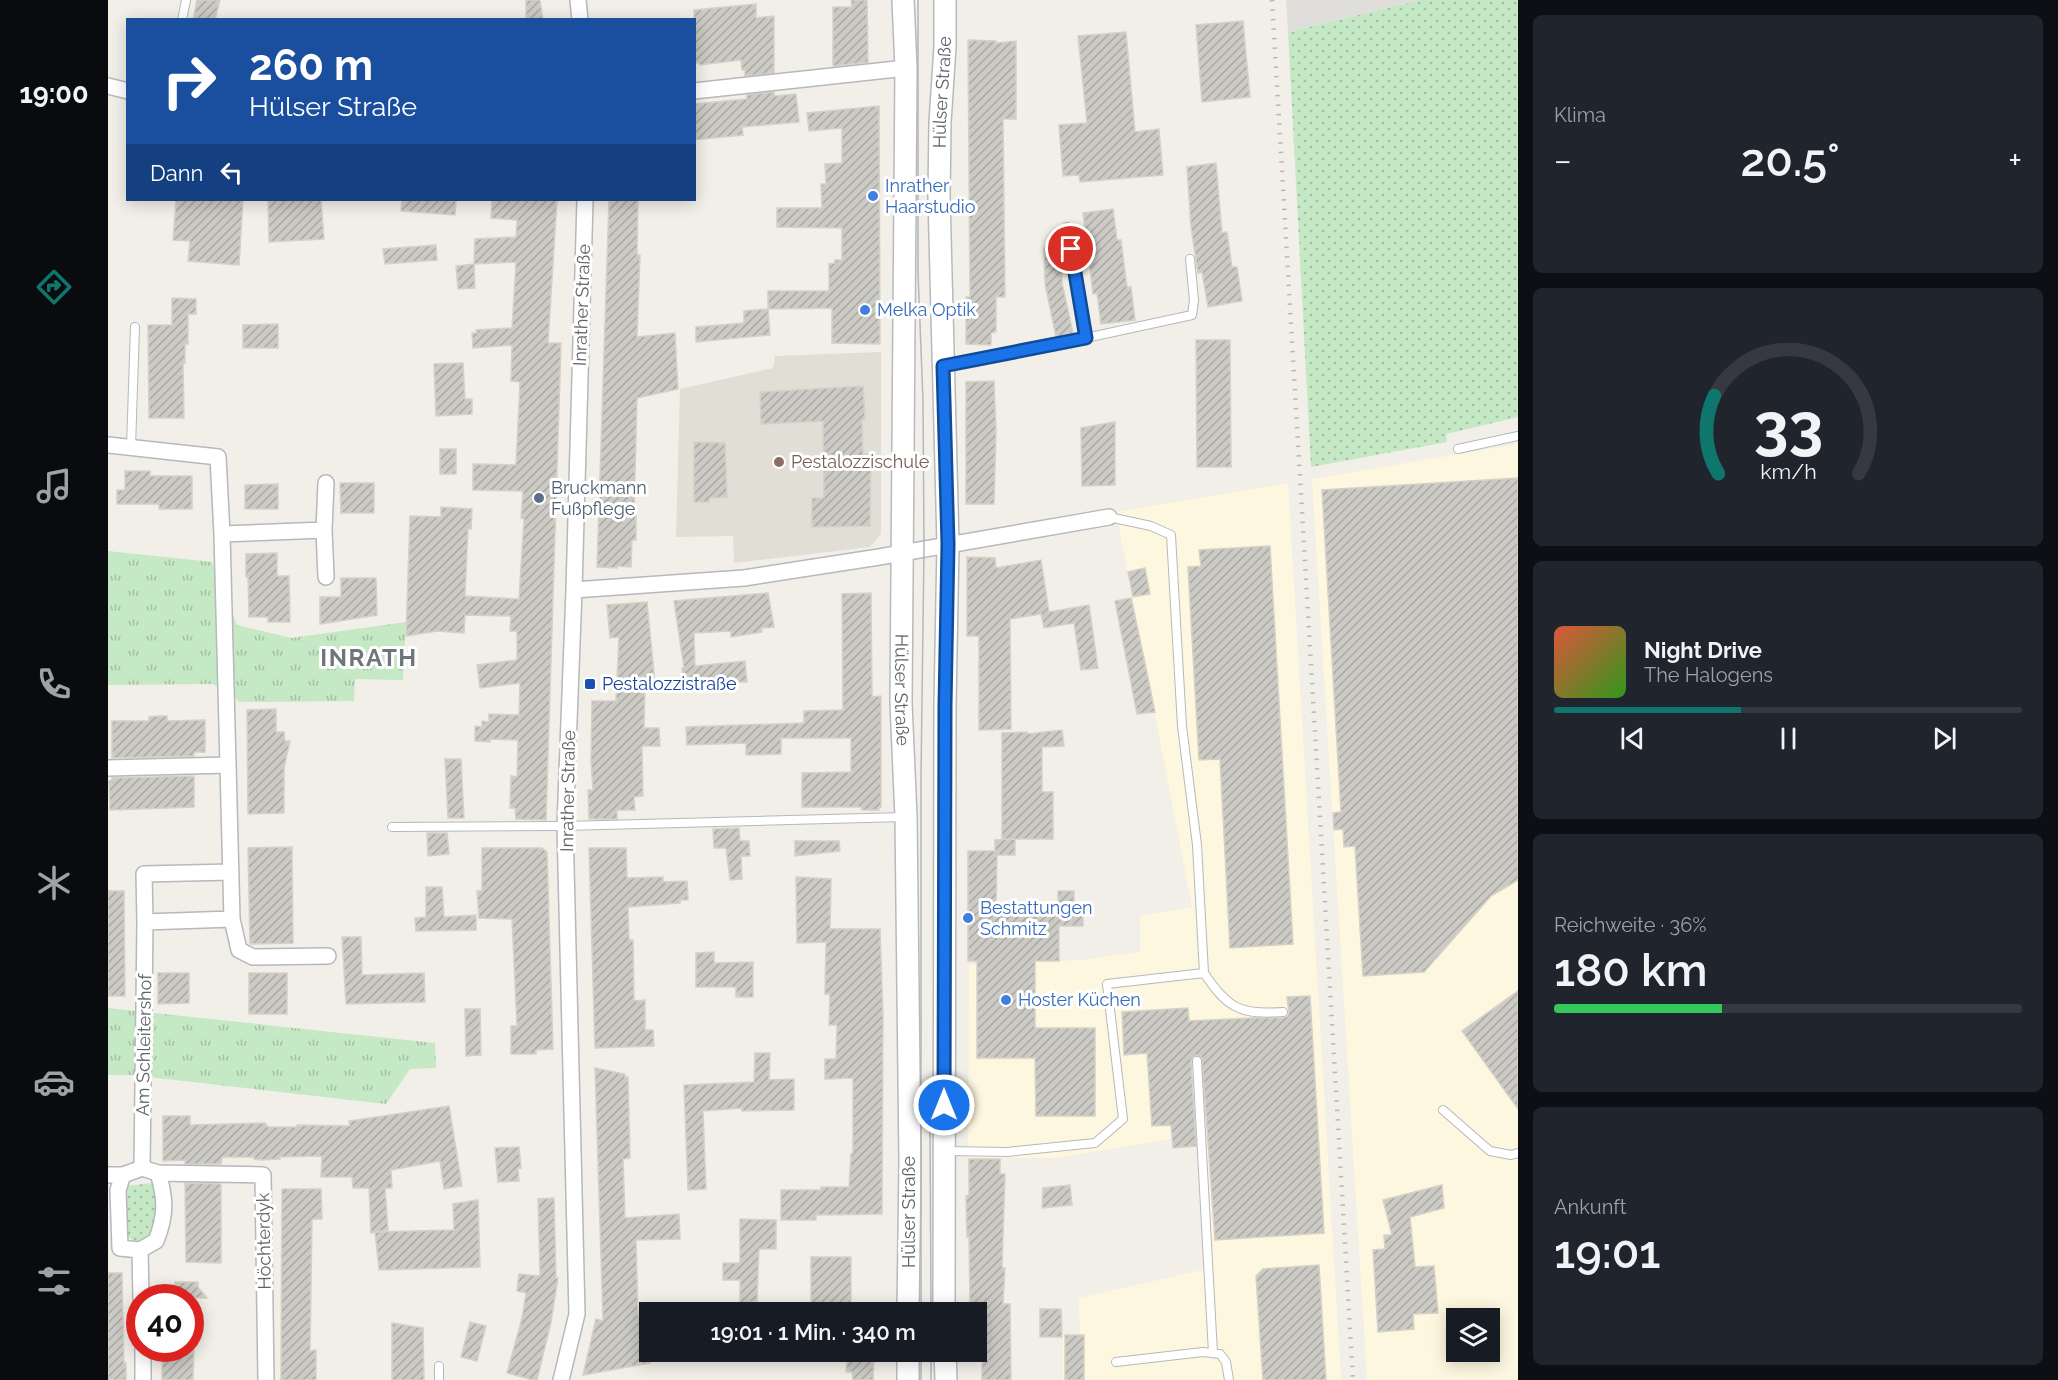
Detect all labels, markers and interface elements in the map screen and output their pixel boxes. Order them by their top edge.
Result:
street label: Hülser Straße [929,36,955,148]
text: 260 m [249,41,373,90]
icon: right [150,42,228,120]
text: 19:00 [19,78,89,109]
text: Hülser Straße [249,91,417,122]
text: Klima [1554,103,1606,127]
text: 20.5° [1740,134,1840,187]
text: − [1554,141,1572,180]
text: + [2008,141,2022,180]
icon: left [215,156,248,189]
text: Dann [150,160,203,186]
place label: Inrather Haarstudio [885,175,976,217]
marker: Inrather Haarstudio [866,189,880,203]
pin [1045,223,1096,274]
icon: arrive [1054,232,1087,265]
street label: Inrather Straße [569,243,594,366]
icon: directions [33,266,75,308]
place label: Melka Optik [877,299,976,320]
marker: Melka Optik [858,303,872,317]
text: 33 [1753,389,1823,463]
place label: Pestalozzischule [791,451,930,472]
marker: Pestalozzischule [772,455,786,469]
text: km/h [1760,459,1816,484]
icon: music [33,465,75,507]
place label: Bruckmann Fußpflege [551,477,647,519]
marker: Bruckmann Fußpflege [532,491,546,505]
street label: Hülser Straße [891,634,914,747]
text: Night Drive [1644,637,1762,663]
district label: INRATH [320,643,418,672]
icon: phone [33,663,75,705]
text: The Halogens [1644,663,1773,687]
place label: Pestalozzistraße [602,673,737,694]
marker: Pestalozzistraße [583,677,597,691]
icon: previous [1616,722,1649,755]
icon: pause [1772,722,1805,755]
icon: next [1928,722,1961,755]
street label: Inrather Straße [556,729,579,852]
icon: climate [33,862,75,904]
place label: Bestattungen Schmitz [980,897,1092,939]
marker: Bestattungen Schmitz [961,911,975,925]
text: Reichweite · 36% [1554,913,1707,937]
text: 180 km [1554,944,1707,997]
street label: Am Schleitershof [132,973,155,1116]
place label: Hoster Küchen [1018,989,1141,1010]
marker: Hoster Küchen [999,993,1013,1007]
icon: car [33,1061,75,1103]
position arrow [912,1073,976,1137]
street label: Hülser Straße [898,1156,919,1268]
street label: Höchterdyk [252,1192,275,1290]
text: Ankunft [1554,1195,1627,1219]
text: 19:01 [1554,1226,1661,1279]
icon: filters [33,1260,75,1302]
speed limit sign: 40 [126,1284,204,1362]
map controls [1446,1308,1500,1362]
button: layers [1446,1308,1500,1362]
text: 19:01 · 1 Min. · 340 m [710,1319,916,1345]

